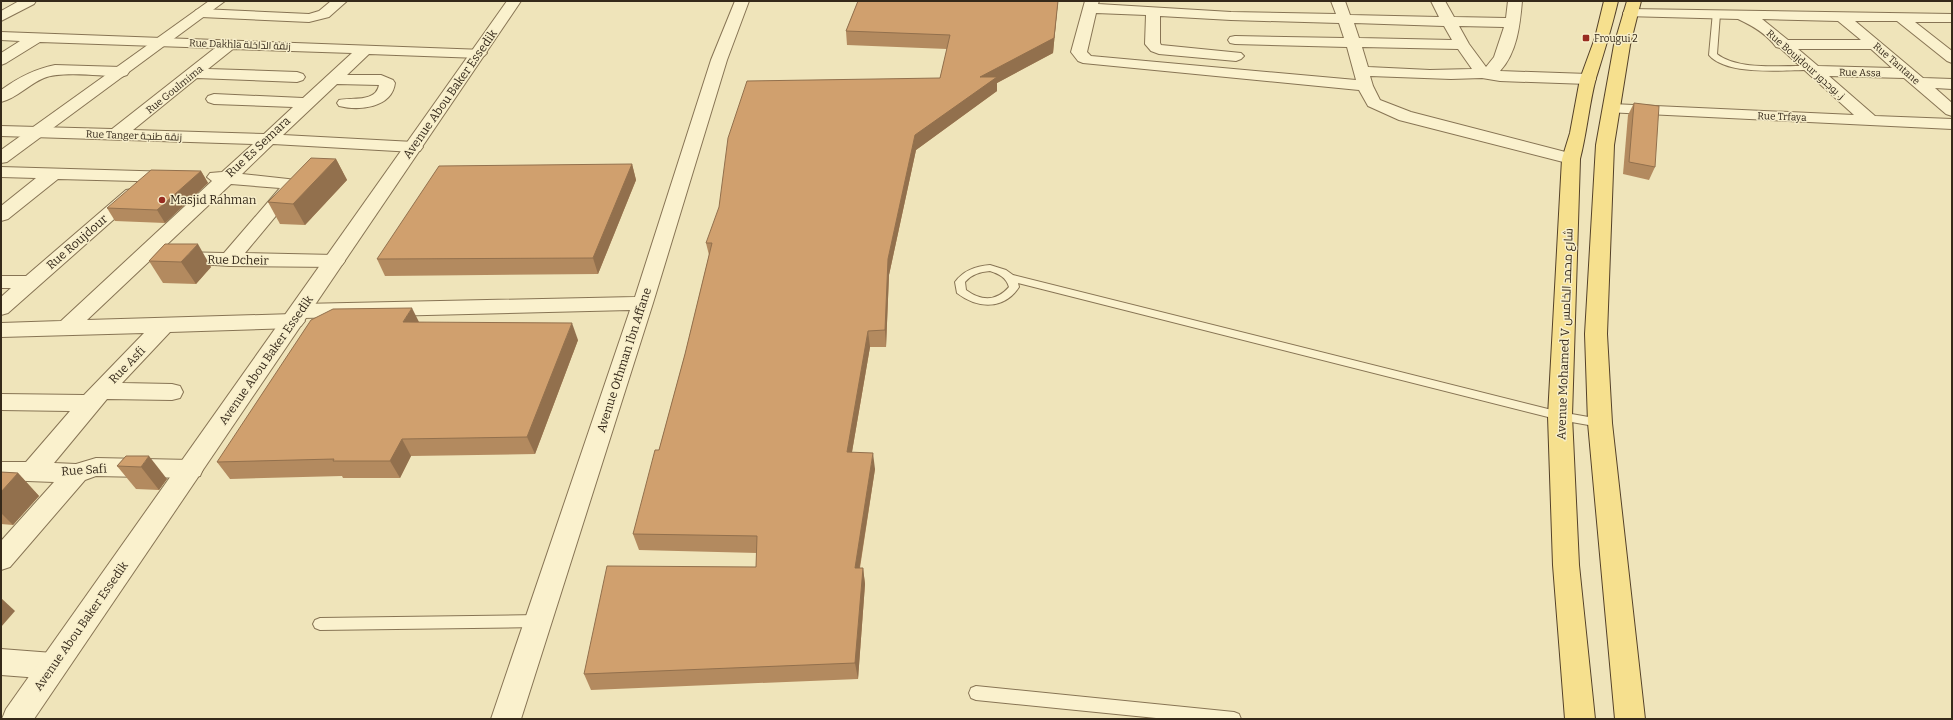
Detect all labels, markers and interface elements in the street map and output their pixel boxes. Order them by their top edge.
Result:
street label: Avenue Abou Baker Essedik [400,27,500,161]
street label: Rue Boujdour ز. بوجدور [1764,28,1847,102]
marker: Frougui 2 [1581,33,1591,43]
place label: Frougui 2 [1594,33,1638,45]
street label: Rue Dakhla زنقة الداخلة [189,37,291,53]
street label: Rue Tantane [1871,40,1922,87]
street label: Rue Goulmima [144,63,206,116]
street label: Rue Assa [1839,67,1882,79]
street label: Rue Trfaya [1757,110,1807,124]
street label: Rue Es Semara [223,113,293,180]
street label: Rue Tanger زنقة طنجة [86,128,182,144]
place label: Masjid Rahman [170,193,257,207]
marker: Masjid Rahman [157,195,167,205]
street label: Rue Roujdour [44,211,111,272]
street label: Avenue Mohamed V شارع محمد الخامس [1554,228,1577,440]
street label: Rue Dcheir [207,252,270,268]
street label: Avenue Othman Ibn Affane [594,286,654,434]
street label: Avenue Abou Baker Essedik [216,293,316,427]
street label: Rue Asfi [106,343,148,386]
street label: Rue Safi [61,461,108,479]
street label: Avenue Abou Baker Essedik [31,559,131,693]

